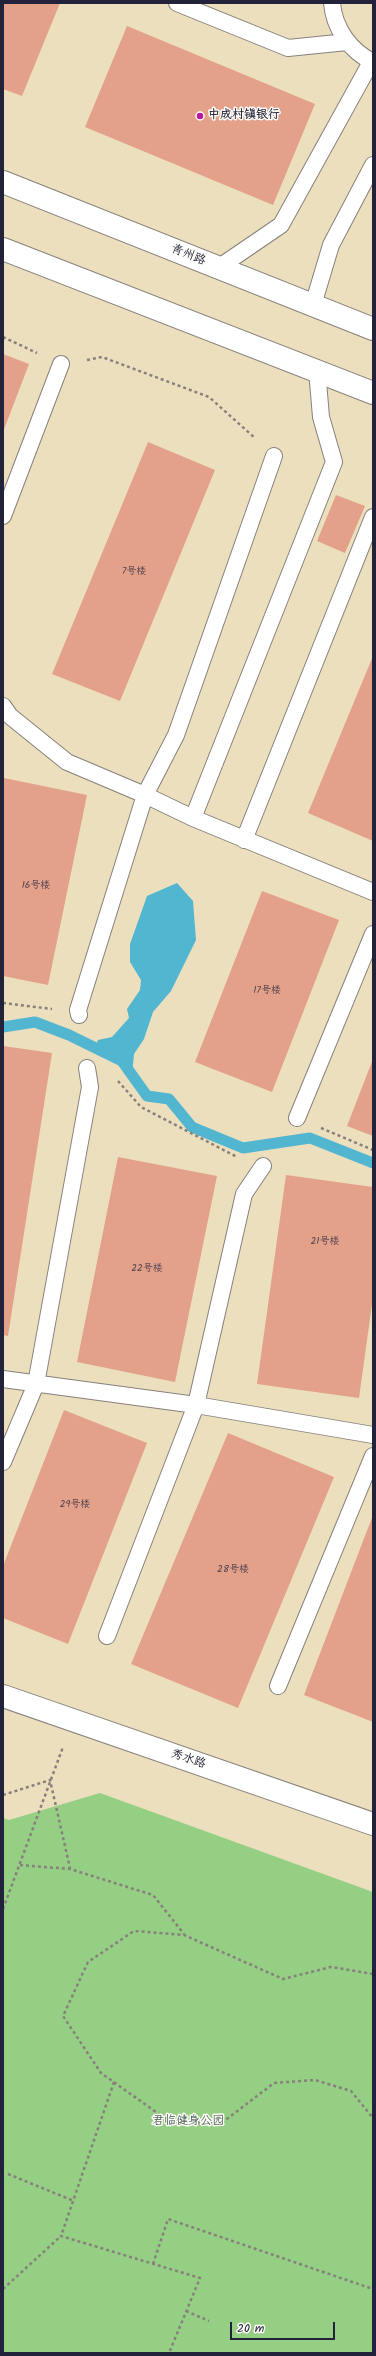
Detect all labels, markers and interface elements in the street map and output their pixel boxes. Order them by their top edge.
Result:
place label: 中成村镇银行 [208,109,280,123]
marker: 中成村镇银行 [195,111,205,121]
street label: 青州路 [169,243,207,269]
house number: 7号楼 [122,566,146,578]
house number: 16号楼 [22,880,50,892]
house number: 17号楼 [253,985,281,997]
house number: 21号楼 [311,1236,339,1248]
house number: 22号楼 [131,1263,163,1275]
house number: 29号楼 [60,1499,90,1511]
house number: 28号楼 [217,1564,249,1576]
street label: 秀水路 [169,1747,207,1773]
park label: 君临健身公园 [152,2115,224,2129]
scale bar [232,2314,337,2340]
text: 20 m [237,2319,264,2338]

